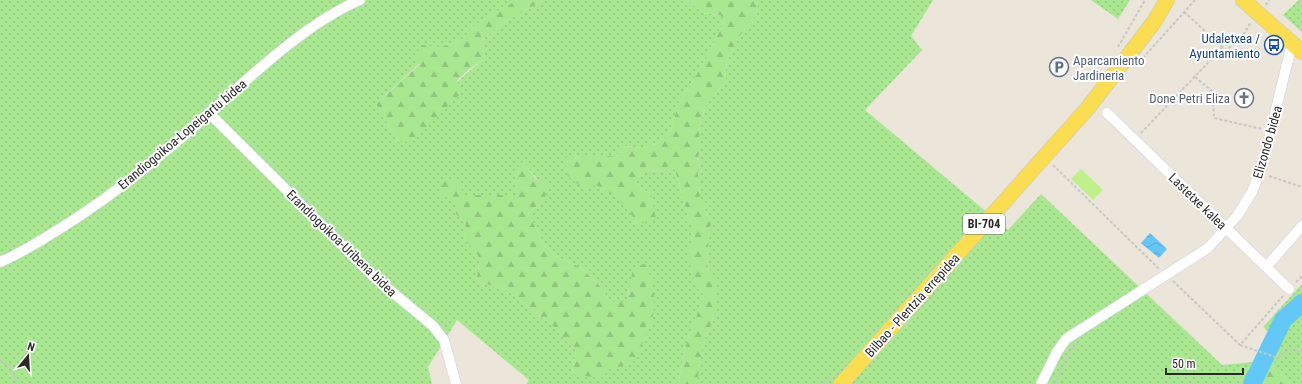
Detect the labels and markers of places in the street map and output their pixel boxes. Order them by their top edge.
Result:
place label: Udaletxea / Ayuntamiento [1189,31,1260,61]
bus stop icon: Udaletxea / Ayuntamiento [1263,34,1285,56]
place label: Aparcamiento Jardineria [1073,53,1145,83]
parking icon: Aparcamiento Jardineria [1048,56,1070,78]
church icon: Done Petri Eliza [1233,87,1255,109]
place label: Done Petri Eliza [1149,91,1230,106]

